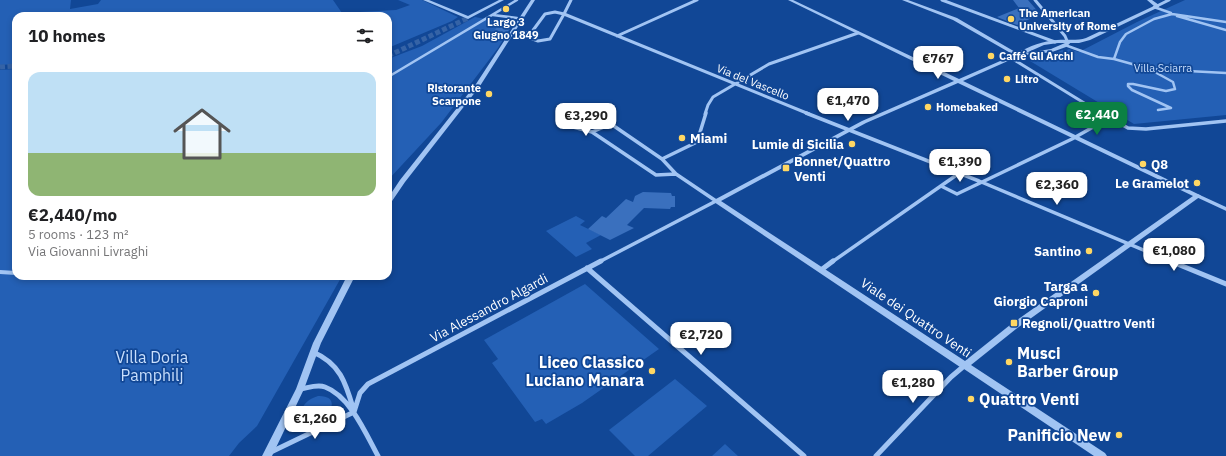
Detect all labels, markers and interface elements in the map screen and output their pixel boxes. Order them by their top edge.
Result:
marker: Largo 3 Giugno 1849 [501,4,511,14]
place label: The American University of Rome [1019,6,1116,33]
marker: The American University of Rome [1006,14,1016,24]
place label: Largo 3 Giugno 1849 [473,15,539,42]
text: 10 homes [28,25,105,47]
icon: filters [354,25,376,47]
pin: €767 [914,46,962,80]
place label: Caffé Gli Archi [999,49,1073,63]
text: €767 [922,50,954,67]
marker: Caffé Gli Archi [986,51,996,61]
street label: Via del Vascello [715,61,791,103]
park label: Villa Sciarra [1134,61,1192,75]
place label: Litro [1015,72,1039,86]
marker: Litro [1002,74,1012,84]
place label: Ristorante Scarpone [427,81,481,108]
pin: €1,470 [815,88,881,122]
marker: Ristorante Scarpone [484,89,494,99]
text: €1,470 [826,92,870,109]
icon: home [166,98,238,170]
place label: Homebaked [936,100,998,114]
marker: Homebaked [923,102,933,112]
pin: €2,440 [1064,102,1130,136]
pin: €3,290 [553,103,619,137]
text: €2,440 [1075,106,1119,123]
text: €3,290 [564,107,608,124]
place label: Miami [690,130,727,147]
marker: Miami [677,133,687,143]
place label: Lumie di Sicilia [752,136,844,153]
marker: Lumie di Sicilia [847,139,857,149]
pin: €1,390 [927,149,993,183]
place label: Bonnet/Quattro Venti [794,153,890,185]
text: €1,390 [938,153,982,170]
place label: Q8 [1151,156,1168,173]
marker: Q8 [1138,159,1148,169]
marker: Bonnet/Quattro Venti [781,163,791,173]
pin: €2,360 [1024,172,1090,206]
place label: Le Gramelot [1115,175,1189,192]
text: €2,360 [1035,176,1079,193]
marker: Le Gramelot [1192,178,1202,188]
text: €2,440/mo [28,204,117,226]
text: 5 rooms · 123 m² [28,226,129,243]
pin: €1,080 [1141,238,1207,272]
text: €1,080 [1152,242,1196,259]
text: Via Giovanni Livraghi [28,243,148,260]
place label: Santino [1034,243,1081,260]
marker: Santino [1084,246,1094,256]
street label: Via Alessandro Algardi [427,270,551,346]
street label: Viale dei Quattro Venti [857,275,975,361]
place label: Targa a Giorgio Caproni [993,278,1088,310]
marker: Targa a Giorgio Caproni [1091,288,1101,298]
place label: Regnoli/Quattro Venti [1022,315,1155,332]
marker: Regnoli/Quattro Venti [1009,318,1019,328]
pin: €2,720 [668,322,734,356]
text: €2,720 [679,326,723,343]
place label: Musci Barber Group [1017,343,1119,381]
park label: Villa Doria Pamphilj [116,347,189,385]
place label: Liceo Classico Luciano Manara [526,352,644,390]
marker: Musci Barber Group [1004,357,1014,367]
marker: Liceo Classico Luciano Manara [647,366,657,376]
pin: €1,280 [880,370,946,404]
text: €1,280 [891,374,935,391]
place label: Quattro Venti [979,389,1079,409]
marker: Quattro Venti [966,394,976,404]
pin: €1,260 [282,406,348,440]
text: €1,260 [293,410,337,427]
place label: Panificio New [1008,425,1112,445]
marker: Panificio New [1114,430,1124,440]

